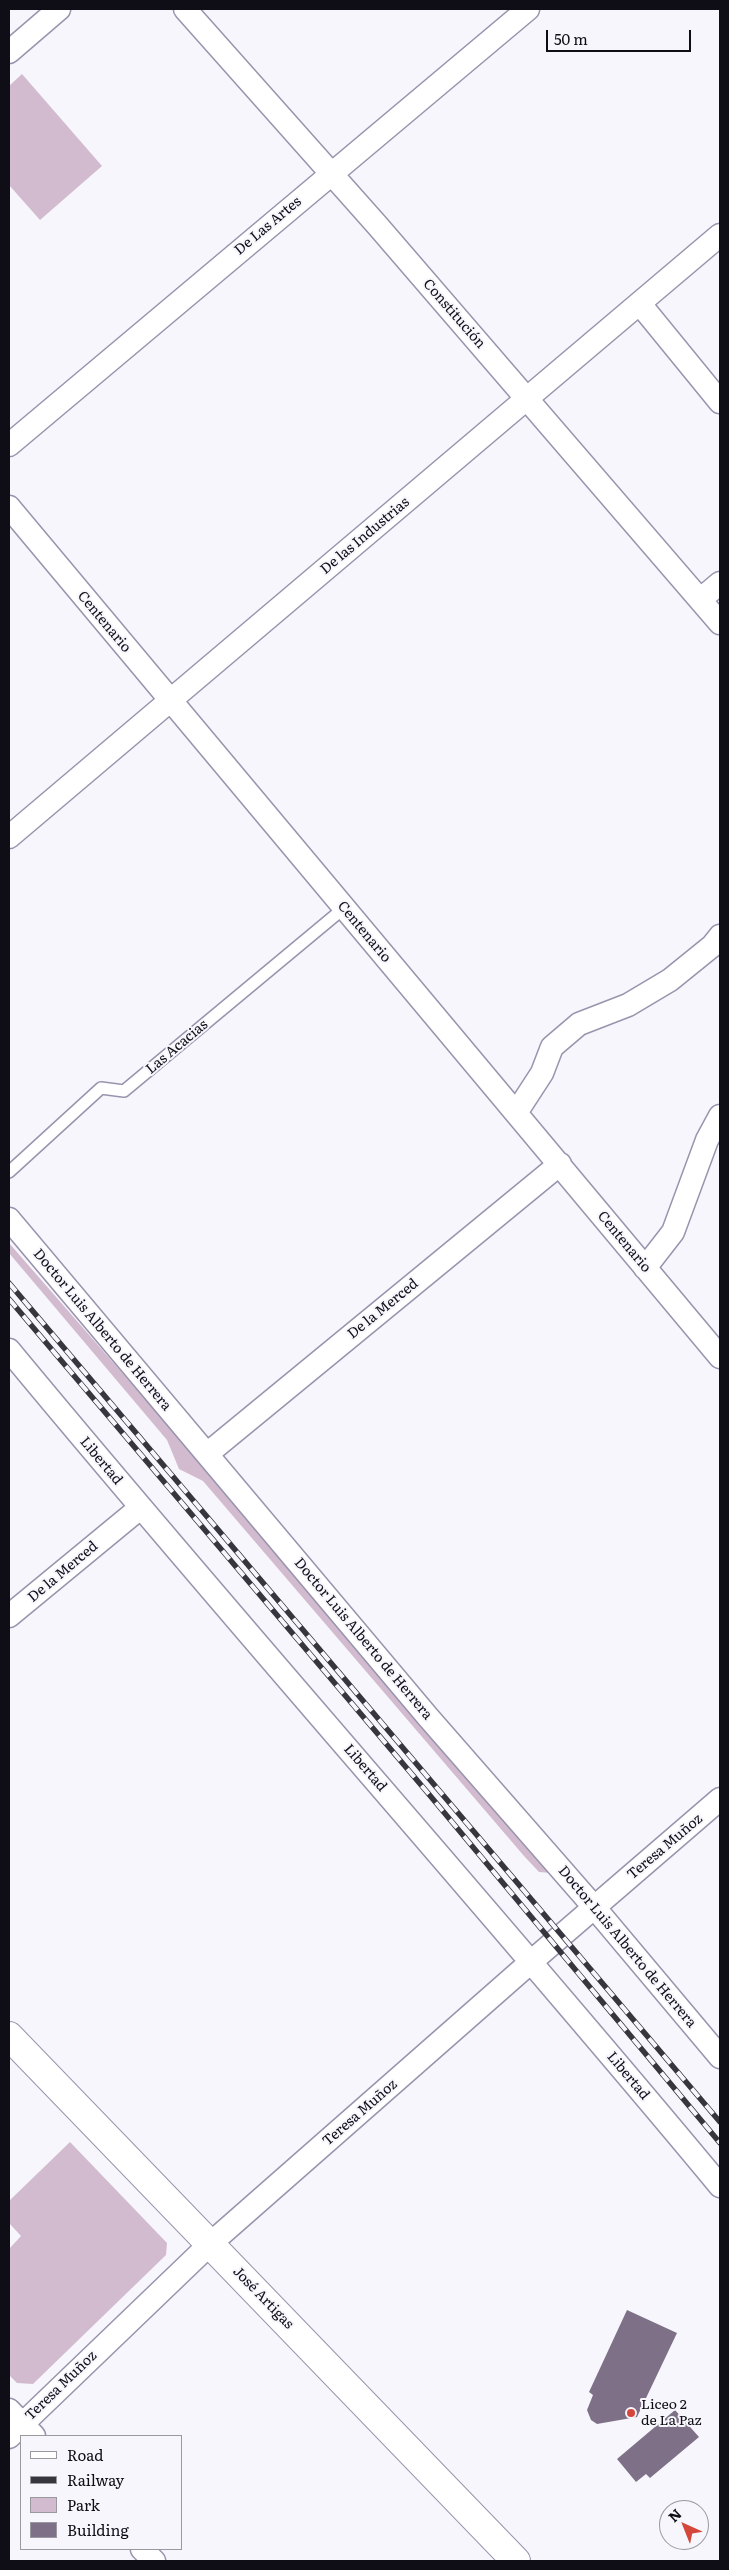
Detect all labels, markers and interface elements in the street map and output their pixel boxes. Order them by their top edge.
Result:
scale bar [549,20,694,52]
text: 50 m [554,27,588,50]
street label: De Las Artes [231,193,305,259]
street label: Constitución [419,276,489,352]
street label: De las Industrias [317,494,413,578]
street label: Centenario [74,588,134,656]
street label: Centenario [334,898,394,966]
street label: Las Acacias [143,1016,211,1078]
street label: Centenario [594,1208,654,1276]
street label: Doctor Luis Alberto de Herrera [29,1246,175,1414]
street label: De la Merced [344,1275,422,1343]
street label: Libertad [76,1434,126,1488]
street label: De la Merced [25,1538,101,1606]
street label: Doctor Luis Alberto de Herrera [290,1555,436,1723]
street label: Libertad [340,1741,390,1795]
street label: Teresa Muñoz [624,1811,706,1883]
street label: Doctor Luis Alberto de Herrera [554,1863,700,2031]
street label: Libertad [603,2049,653,2103]
street label: Teresa Muñoz [319,2076,401,2150]
street label: José Artigas [229,2263,297,2333]
street label: Teresa Muñoz [22,2348,100,2424]
place label: Liceo 2 de La Paz [641,2397,702,2430]
marker: Liceo 2 de La Paz [625,2407,637,2419]
legend [20,2435,182,2550]
text: Road [67,2443,103,2466]
text: Railway [67,2468,124,2491]
text: Park [67,2493,100,2516]
north arrow [659,2500,709,2550]
text: N [663,2504,685,2526]
text: Building [67,2518,129,2541]

